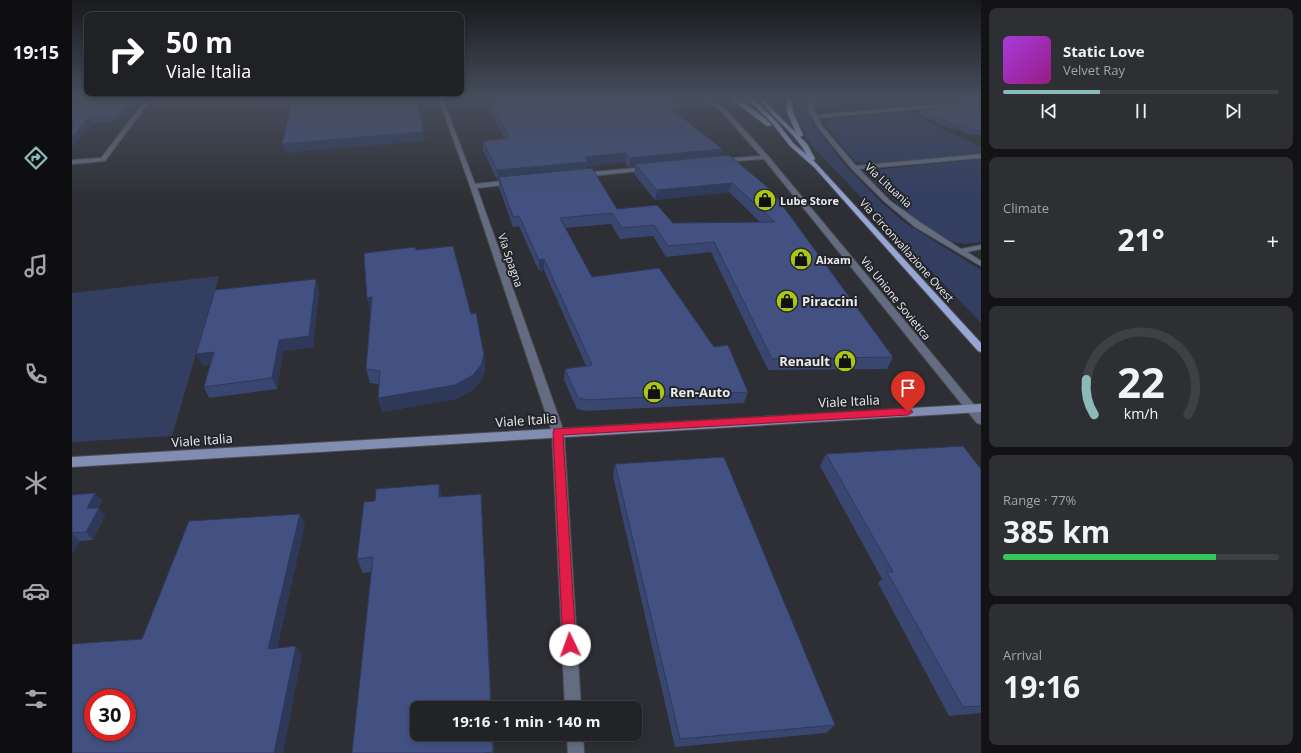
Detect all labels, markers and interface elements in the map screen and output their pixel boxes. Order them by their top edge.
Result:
text: 50 m [166,23,233,61]
icon: right [100,28,152,80]
text: 19:15 [13,40,59,64]
text: Static Love [1063,41,1145,61]
text: Viale Italia [166,59,251,83]
text: Velvet Ray [1063,61,1125,79]
icon: previous [1038,100,1060,122]
icon: pause [1130,100,1152,122]
icon: next [1222,100,1244,122]
icon: directions [22,144,50,172]
street label: Via Lituania [862,159,916,211]
shop icon: Lube Store [752,187,778,213]
place label: Lube Store [780,193,839,208]
street label: Via Circonvallazione Ovest [857,195,957,305]
text: Climate [1003,199,1049,217]
text: 21° [1117,219,1165,260]
text: − [1003,225,1016,255]
text: + [1266,225,1279,255]
street label: Via Spagna [495,231,527,289]
shop icon: Aixam [788,246,814,272]
icon: music [22,252,50,280]
place label: Aixam [816,252,851,267]
street label: Via Unione Sovietica [858,253,934,343]
shop icon: Piraccini [774,288,800,314]
place label: Piraccini [802,292,858,310]
shop icon: Renault [832,348,858,374]
place label: Renault [779,352,830,370]
text: 22 [1117,353,1165,409]
icon: phone [22,360,50,388]
pin [891,371,925,412]
icon: arrive [897,377,919,399]
shop icon: Ren-Auto [641,379,667,405]
place label: Ren-Auto [670,383,730,401]
street label: Viale Italia [818,390,880,412]
text: km/h [1124,403,1158,422]
street label: Viale Italia [495,409,557,431]
street label: Viale Italia [171,429,233,451]
icon: climate [22,469,50,497]
text: Range · 77% [1003,491,1076,509]
text: 385 km [1003,511,1110,552]
icon: car [22,577,50,605]
position arrow [549,624,591,666]
text: Arrival [1003,646,1042,664]
text: 19:16 [1003,666,1080,707]
icon: filters [22,685,50,713]
speed limit sign: 30 [84,689,136,741]
text: 19:16 · 1 min · 140 m [452,711,600,731]

